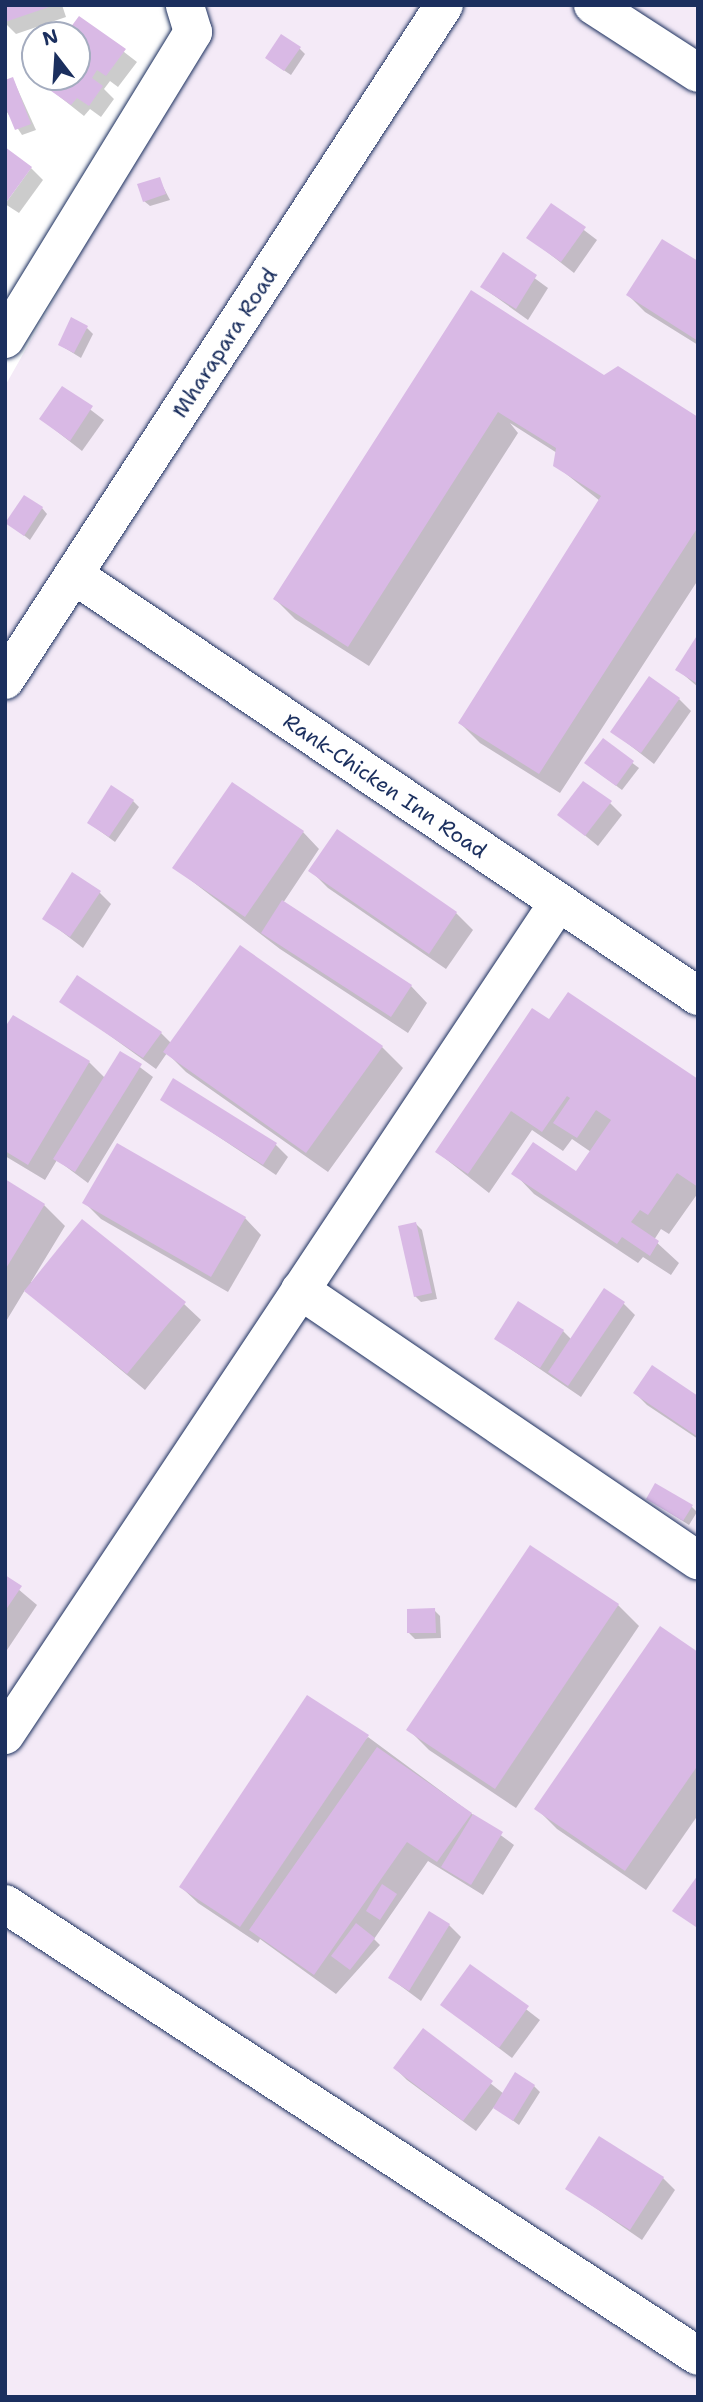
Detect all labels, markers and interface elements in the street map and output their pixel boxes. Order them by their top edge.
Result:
north arrow [21,21,91,91]
text: N [39,23,61,52]
street label: Mharapara Road [167,263,283,423]
street label: Rank-Chicken Inn Road [278,708,492,864]

